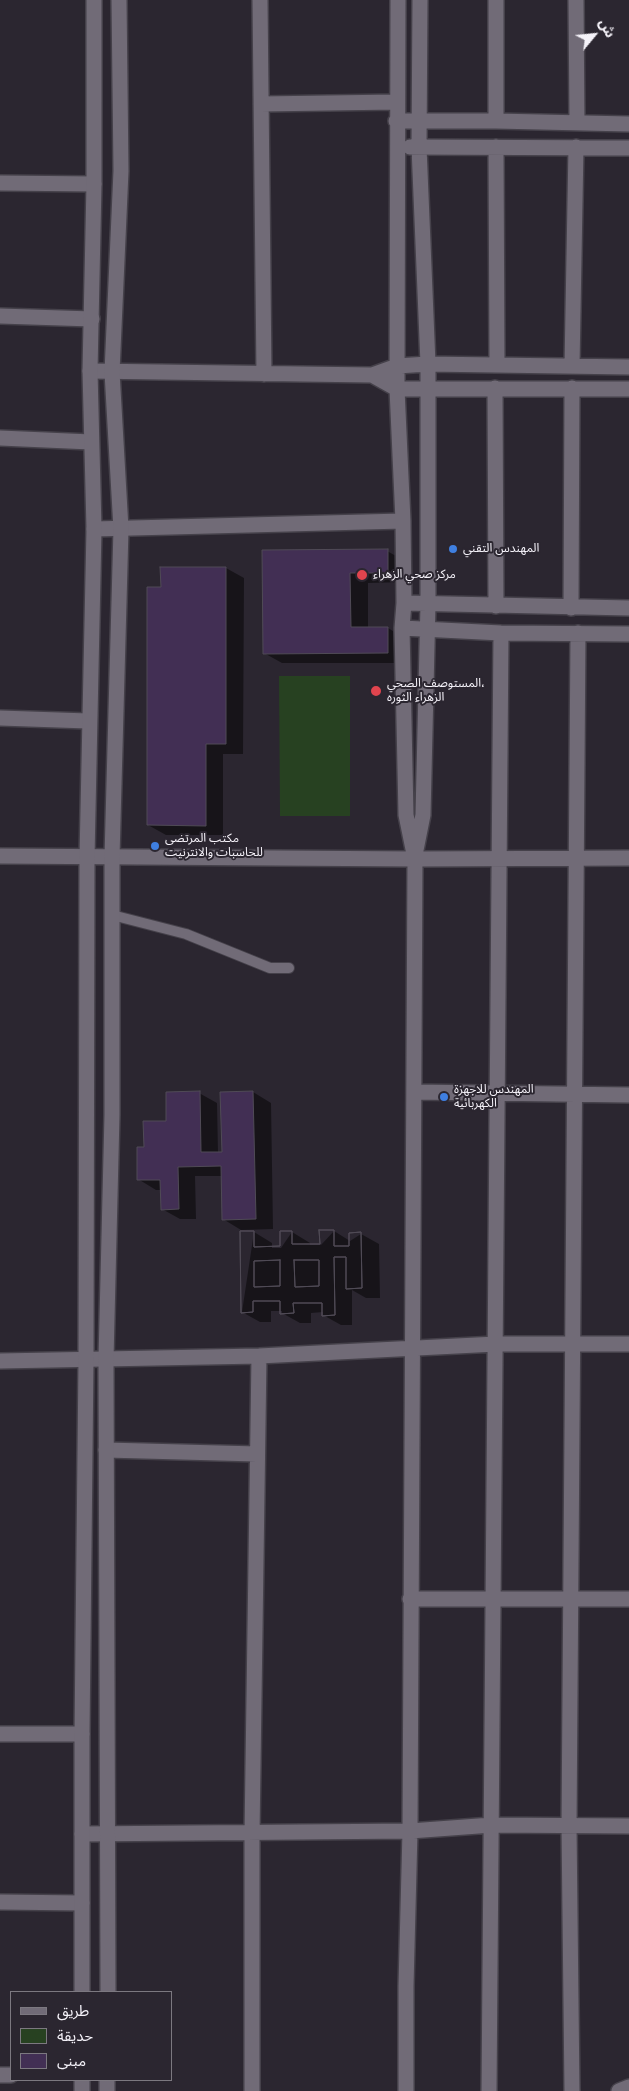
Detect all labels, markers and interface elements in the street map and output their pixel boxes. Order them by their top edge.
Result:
north arrow [569,10,619,60]
text: ش [596,16,619,40]
place label: المهندس التقني [463,542,539,556]
marker: المهندس التقني [447,543,459,555]
marker: مركز صحي الزهراء [355,568,369,582]
place label: مركز صحي الزهراء [373,568,456,582]
place label: المستوصف الصحي، الزهراء الثوره [387,677,485,705]
marker: المستوصف الصحي، الزهراء الثوره [369,684,383,698]
place label: مكتب المرتضى للحاسبات والانترنيت [165,832,263,860]
marker: مكتب المرتضى للحاسبات والانترنيت [149,840,161,852]
place label: المهندس للاجهزة الكهربائية [454,1083,534,1111]
marker: المهندس للاجهزة الكهربائية [438,1091,450,1103]
legend [10,1991,172,2081]
text: طريق [57,2002,89,2020]
text: حديقة [57,2027,93,2045]
text: مبنى [57,2052,86,2070]

